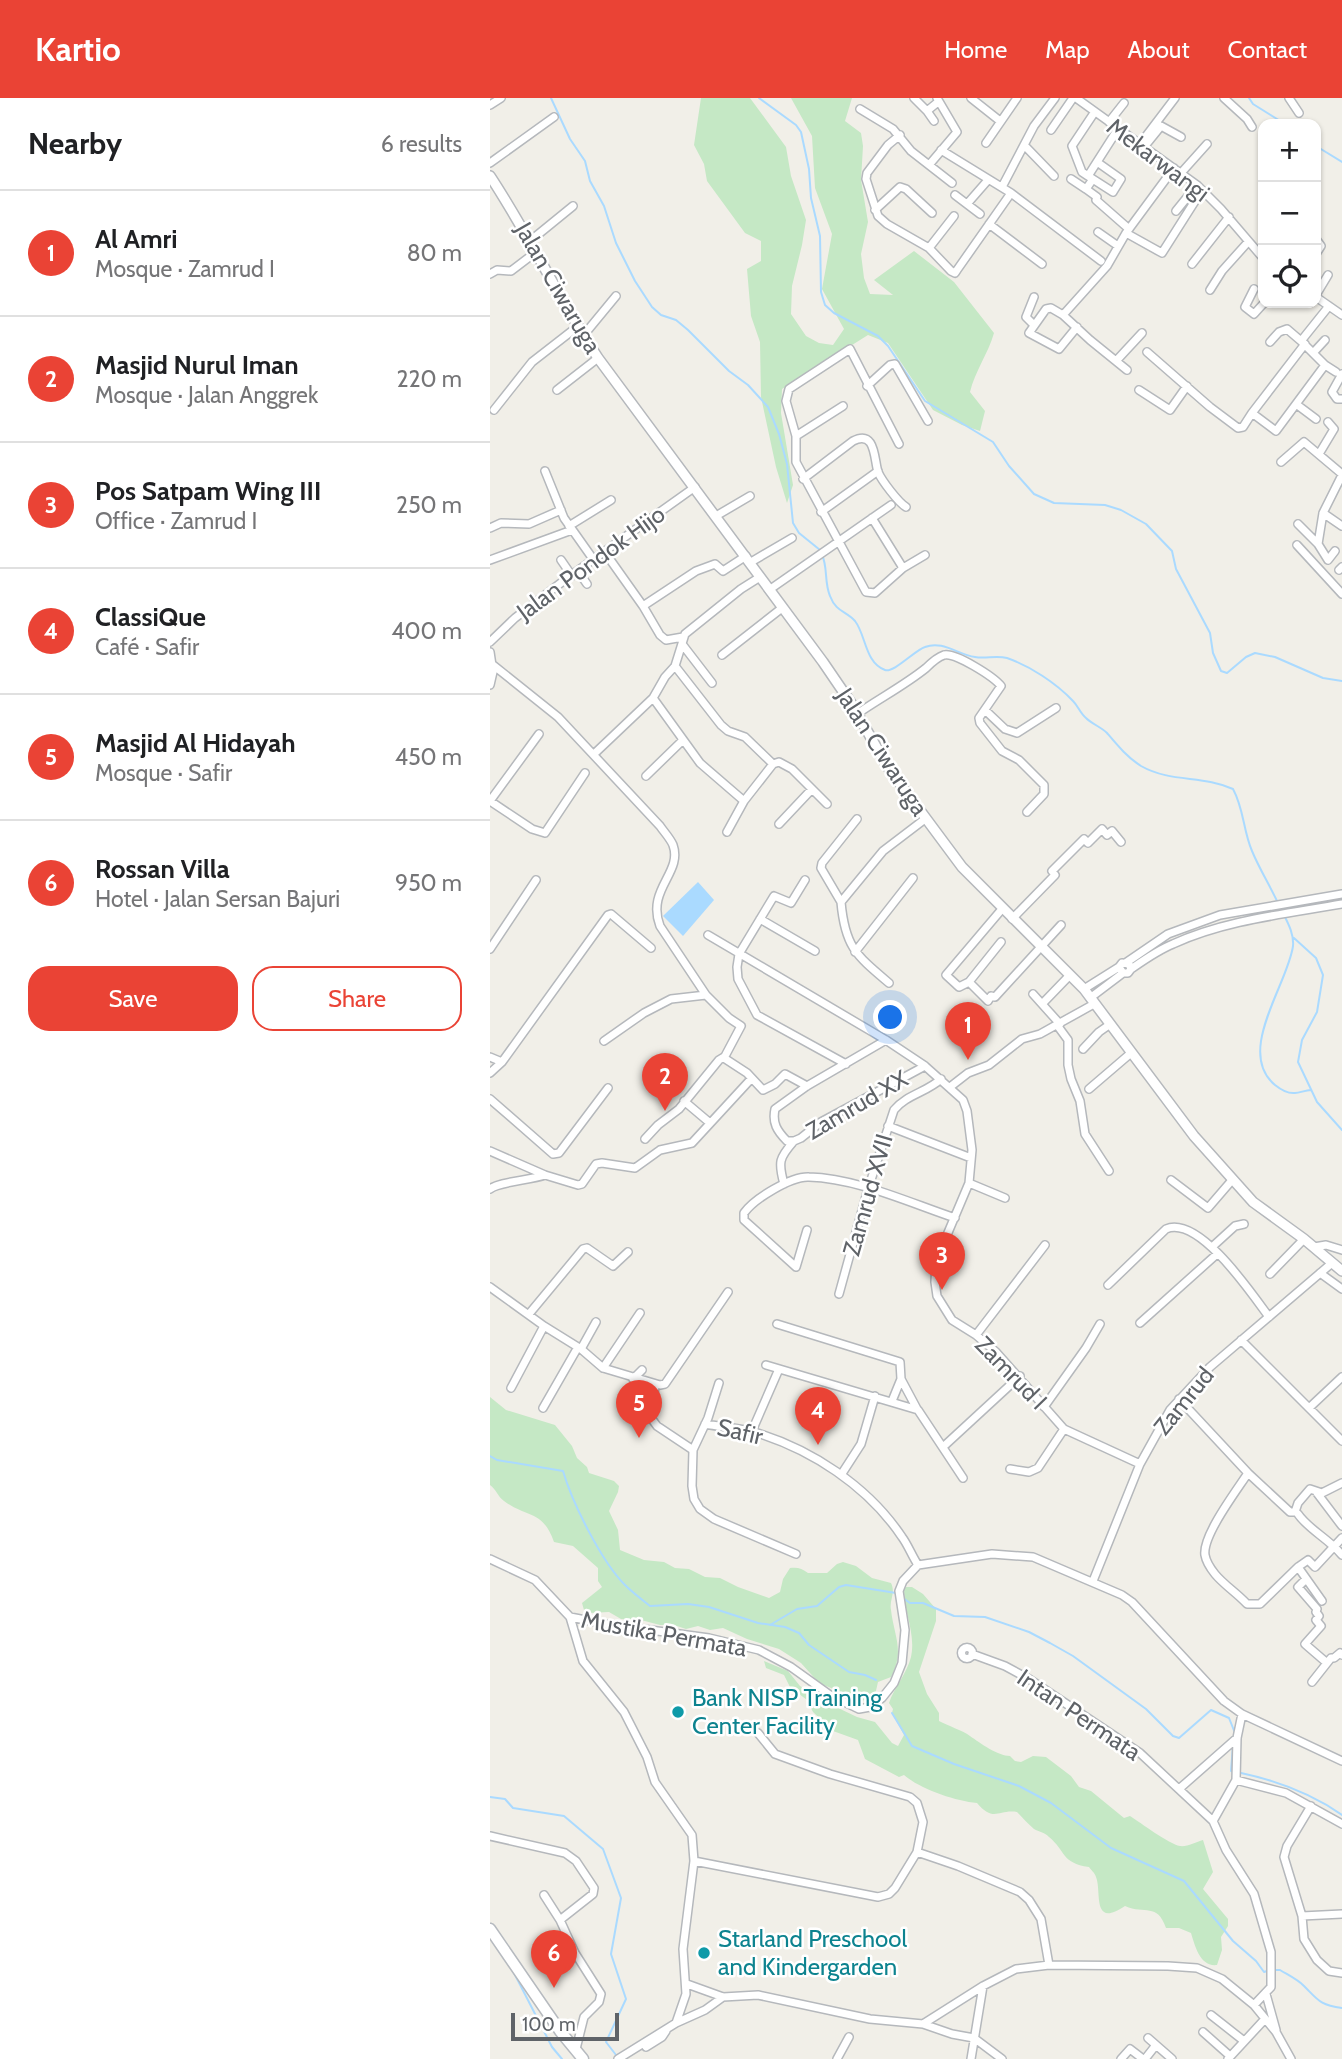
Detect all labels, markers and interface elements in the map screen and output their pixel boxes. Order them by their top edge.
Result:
text: Kartio [35,29,121,69]
text: Home [944,35,1007,64]
text: Map [1045,35,1090,64]
text: About [1128,35,1190,64]
text: Contact [1228,35,1307,64]
street label: Mekarwangi [1101,112,1215,208]
map controls [1258,119,1321,308]
button: + [1258,119,1321,182]
text: Nearby [28,125,122,162]
text: 6 results [381,130,462,158]
button: − [1258,182,1321,245]
street label: Jalan Ciwaruga [509,216,608,359]
text: Al Amri [95,223,177,255]
text: 1 [47,239,55,267]
text: 80 m [407,239,462,267]
button: locate [1258,245,1321,308]
text: Mosque · Zamrud I [95,255,275,283]
text: Masjid Nurul Iman [95,349,299,381]
text: 2 [45,365,57,393]
text: 220 m [396,365,462,393]
text: Mosque · Jalan Anggrek [95,381,318,409]
text: Pos Satpam Wing III [95,475,321,507]
text: 3 [45,491,57,519]
text: 250 m [396,491,462,519]
street label: Jalan Pondok Hijo [510,499,671,627]
text: Office · Zamrud I [95,507,257,535]
text: ClassiQue [95,601,206,633]
text: 4 [44,617,58,645]
text: 400 m [391,617,462,645]
text: Café · Safir [95,633,199,661]
street label: Jalan Ciwaruga [830,682,935,821]
text: Masjid Al Hidayah [95,727,296,759]
text: 5 [45,743,57,771]
text: 450 m [395,743,462,771]
text: Mosque · Safir [95,759,232,787]
text: Rossan Villa [95,853,230,885]
text: 6 [45,869,57,897]
text: 950 m [395,869,462,897]
text: Hotel · Jalan Sersan Bajuri [95,885,340,913]
button: Save [28,966,238,1031]
button: Share [252,966,462,1031]
your location [873,1000,907,1034]
pin: 1 [945,1002,991,1060]
pin: 2 [642,1053,688,1111]
street label: Zamrud XX [801,1063,914,1145]
street label: Zamrud XVII [836,1131,899,1259]
pin: 3 [919,1232,965,1290]
street label: Zamrud I [969,1330,1053,1415]
street label: Zamrud [1147,1361,1220,1441]
pin: 5 [616,1380,662,1438]
pin: 4 [795,1387,841,1445]
street label: Safir [714,1412,766,1451]
street label: Mustika Permata [579,1605,750,1662]
street label: Intan Permata [1012,1663,1147,1767]
place label: Bank NISP Training Center Facility [692,1683,883,1740]
marker: Bank NISP Training Center Facility [670,1704,686,1720]
place label: Starland Preschool and Kindergarden [718,1924,908,1981]
pin: 6 [531,1930,577,1988]
marker: Starland Preschool and Kindergarden [696,1945,712,1961]
scale bar [511,2010,620,2042]
text: 100 m [522,2013,576,2036]

